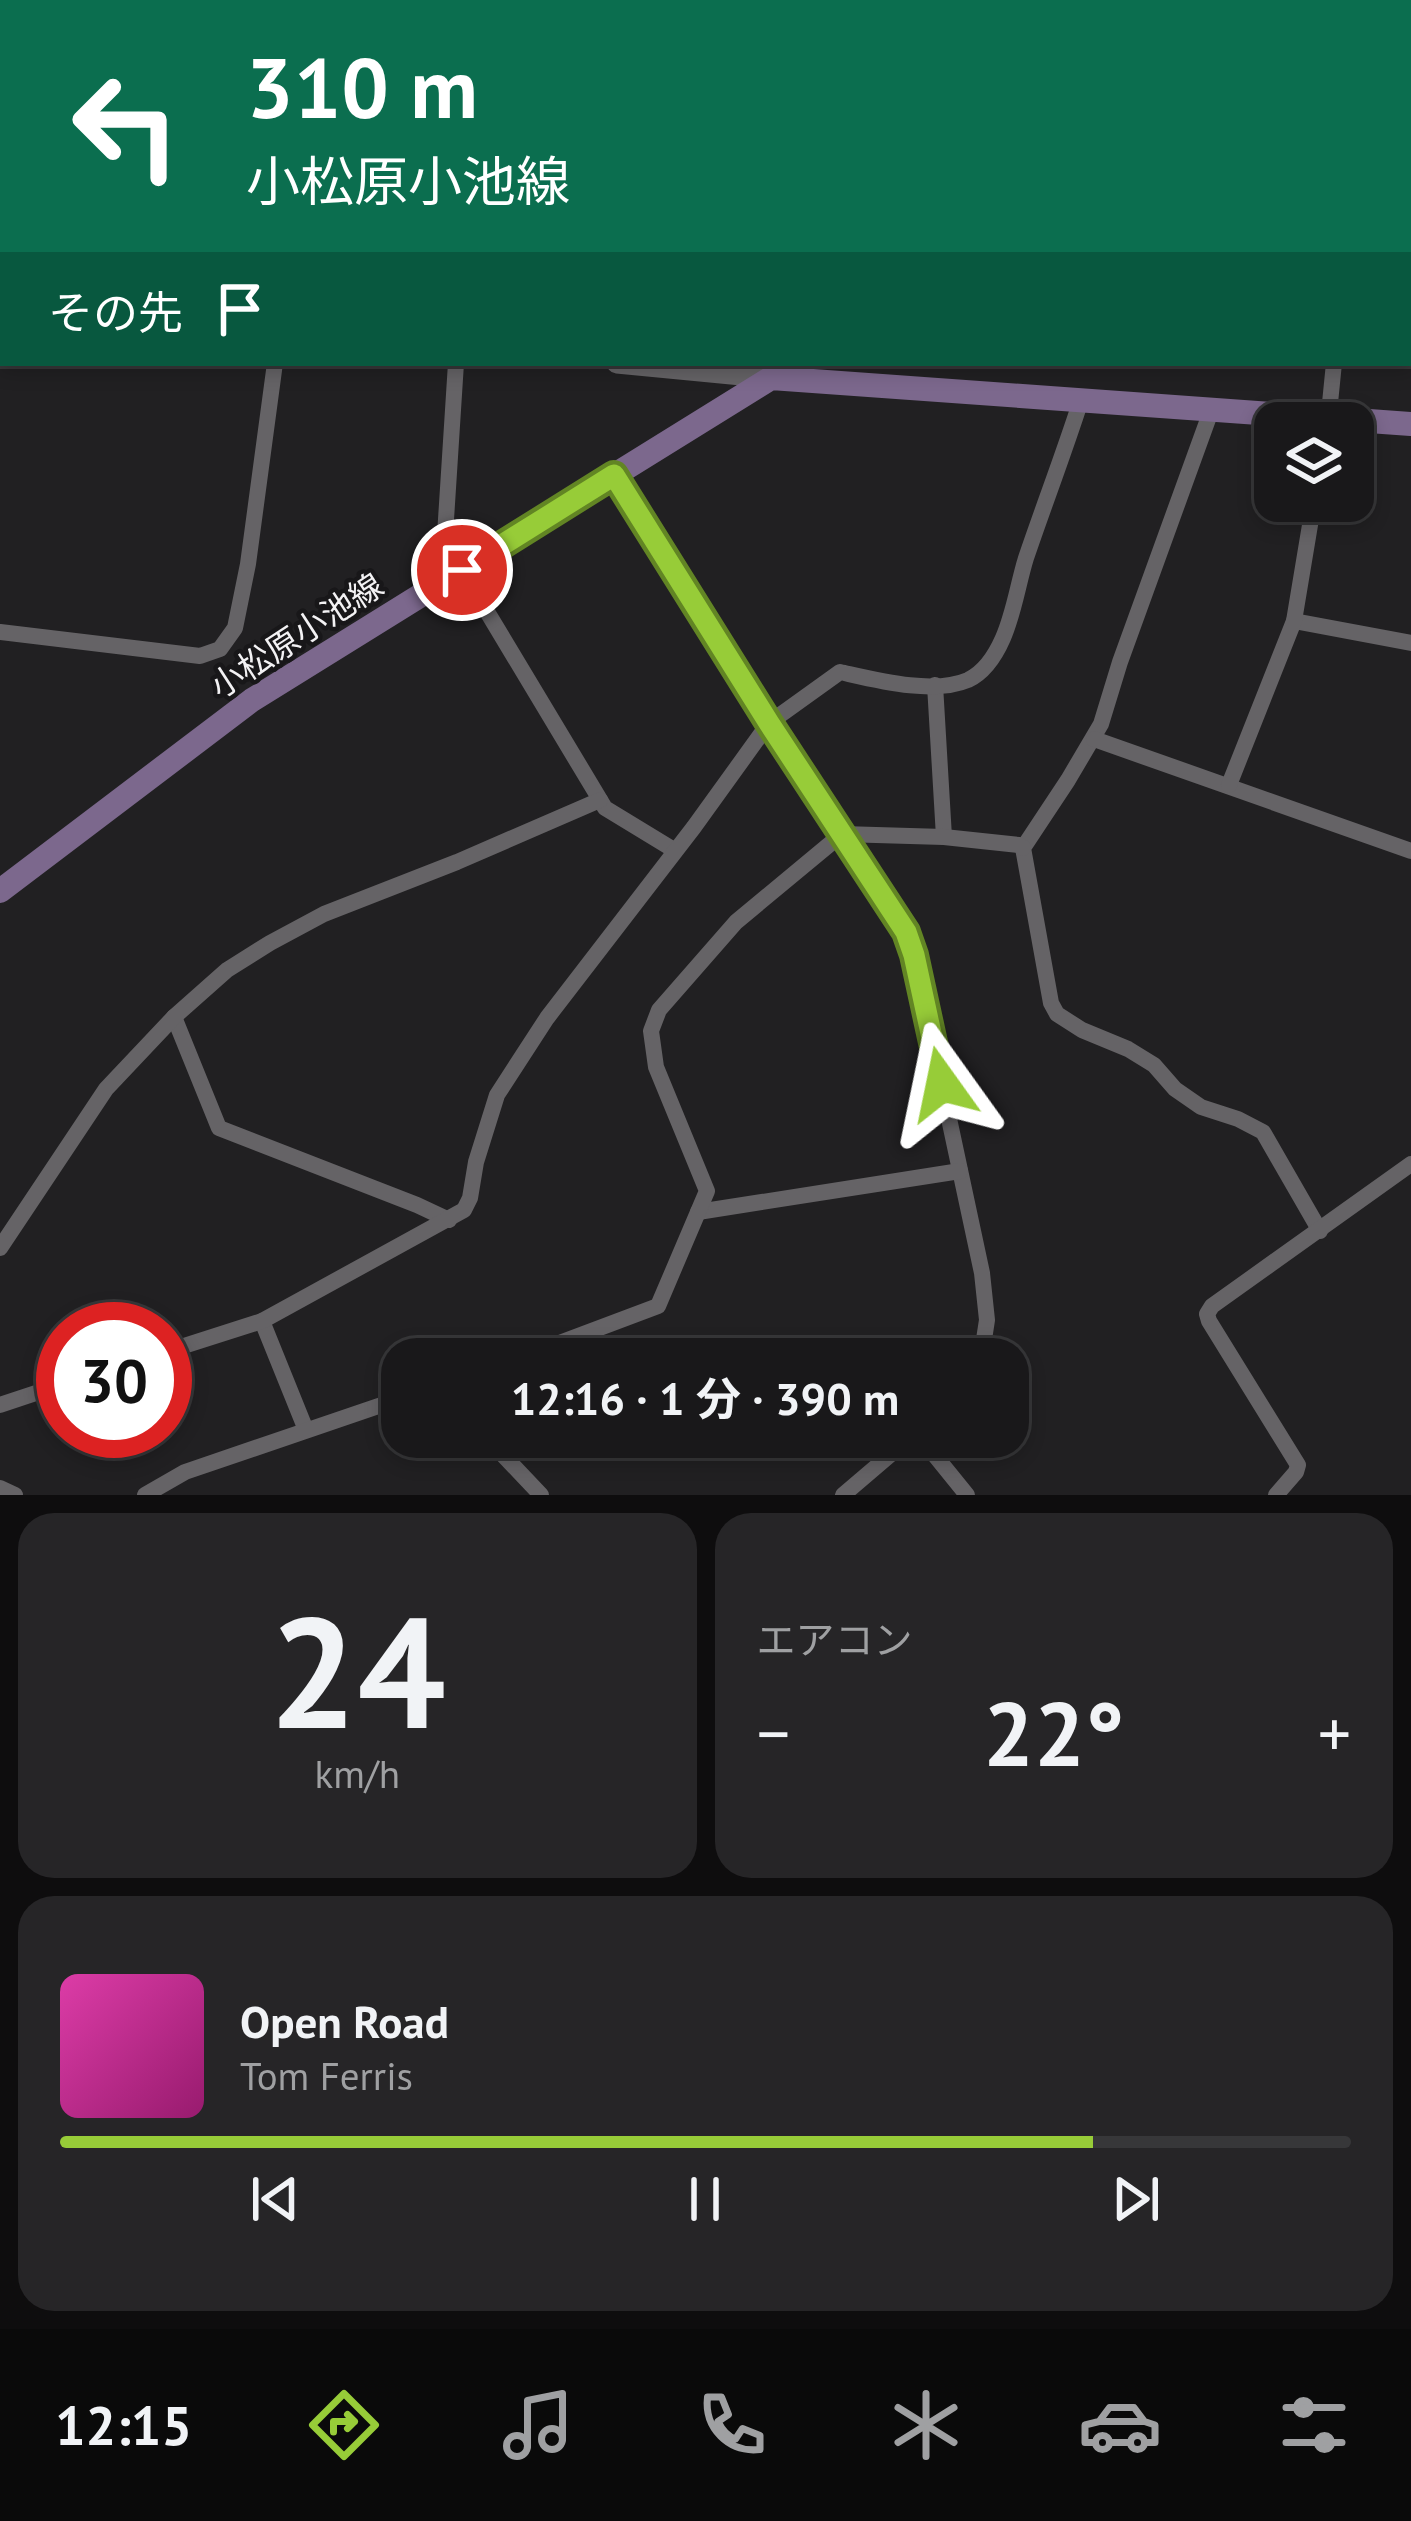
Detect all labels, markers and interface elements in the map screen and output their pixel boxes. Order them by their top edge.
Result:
text: 310 m [246,32,478,141]
icon: left [48,48,204,204]
text: 小松原小池線 [246,146,570,216]
icon: arrive [207,276,273,342]
text: その先 [48,283,183,341]
map controls [1254,402,1374,522]
button: layers [1254,402,1374,522]
pin [411,519,513,621]
icon: arrive [429,537,495,603]
street label: 小松原小池線 [201,563,391,707]
position arrow [879,1021,1005,1147]
speed limit sign: 30 [36,1302,192,1458]
text: 12:16 · 1 分 · 390 m [511,1369,899,1427]
text: 24 [269,1569,446,1771]
text: エアコン [757,1614,913,1665]
text: 22° [983,1674,1124,1791]
text: − [757,1690,790,1775]
text: + [1318,1690,1351,1775]
text: km/h [315,1748,400,1799]
text: Open Road [240,1992,449,2050]
text: Tom Ferris [240,2050,413,2101]
icon: previous [242,2166,308,2232]
icon: pause [672,2166,738,2232]
icon: next [1103,2166,1169,2232]
icon: directions [302,2383,386,2467]
icon: music [496,2383,580,2467]
icon: phone [690,2383,774,2467]
icon: climate [884,2383,968,2467]
icon: car [1078,2383,1162,2467]
icon: filters [1272,2383,1356,2467]
text: 12:15 [55,2390,192,2460]

